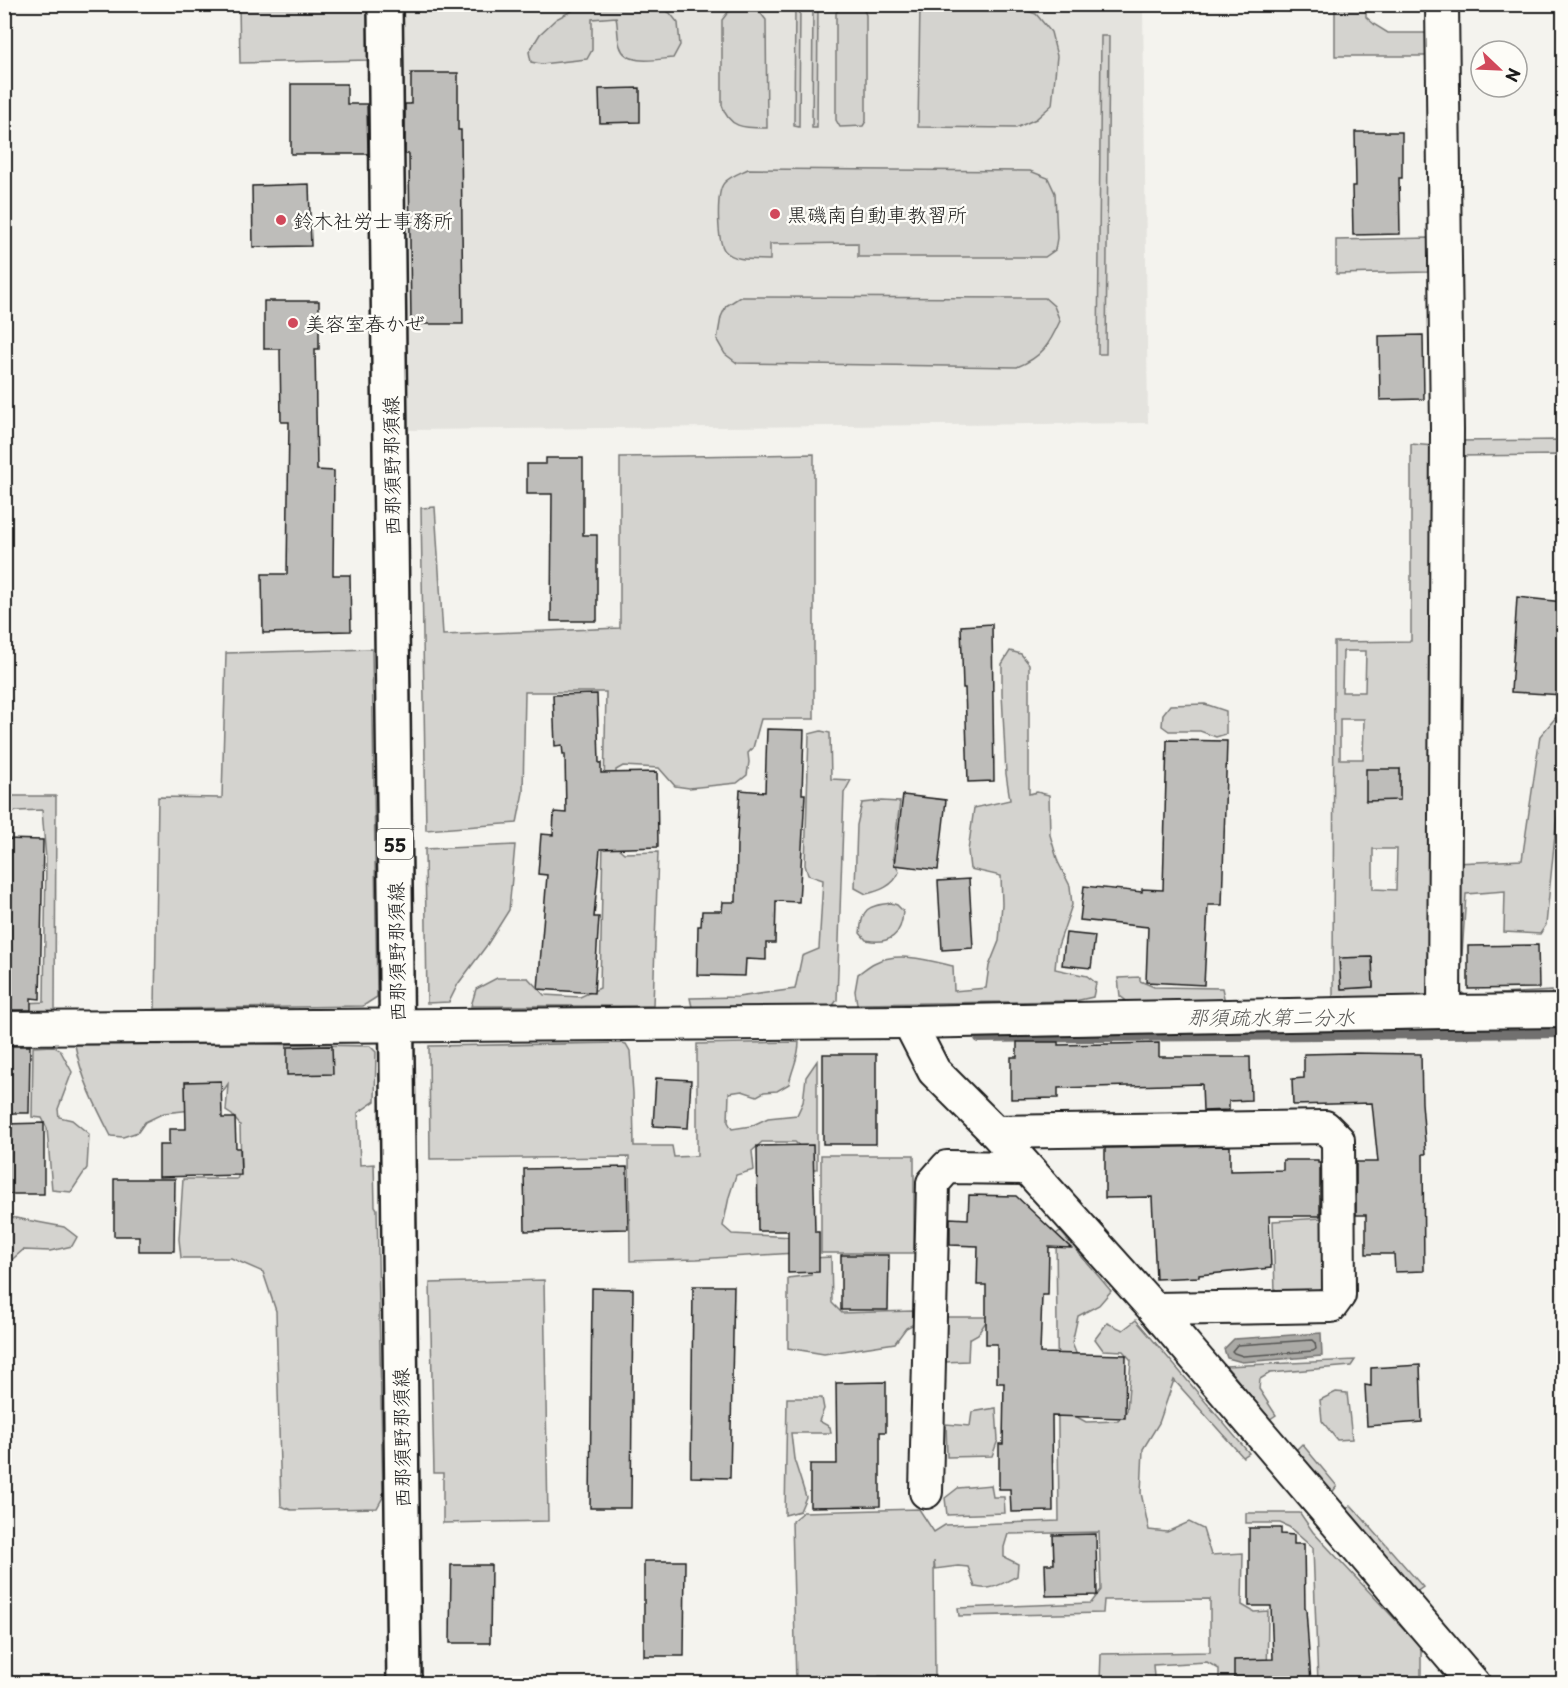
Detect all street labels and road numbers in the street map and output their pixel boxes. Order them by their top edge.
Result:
street label: 西那須野那須線 [375,396,407,536]
road number: 55 [377,829,413,859]
street label: 西那須野那須線 [380,882,412,1022]
street label: 西那須野那須線 [385,1368,417,1508]

